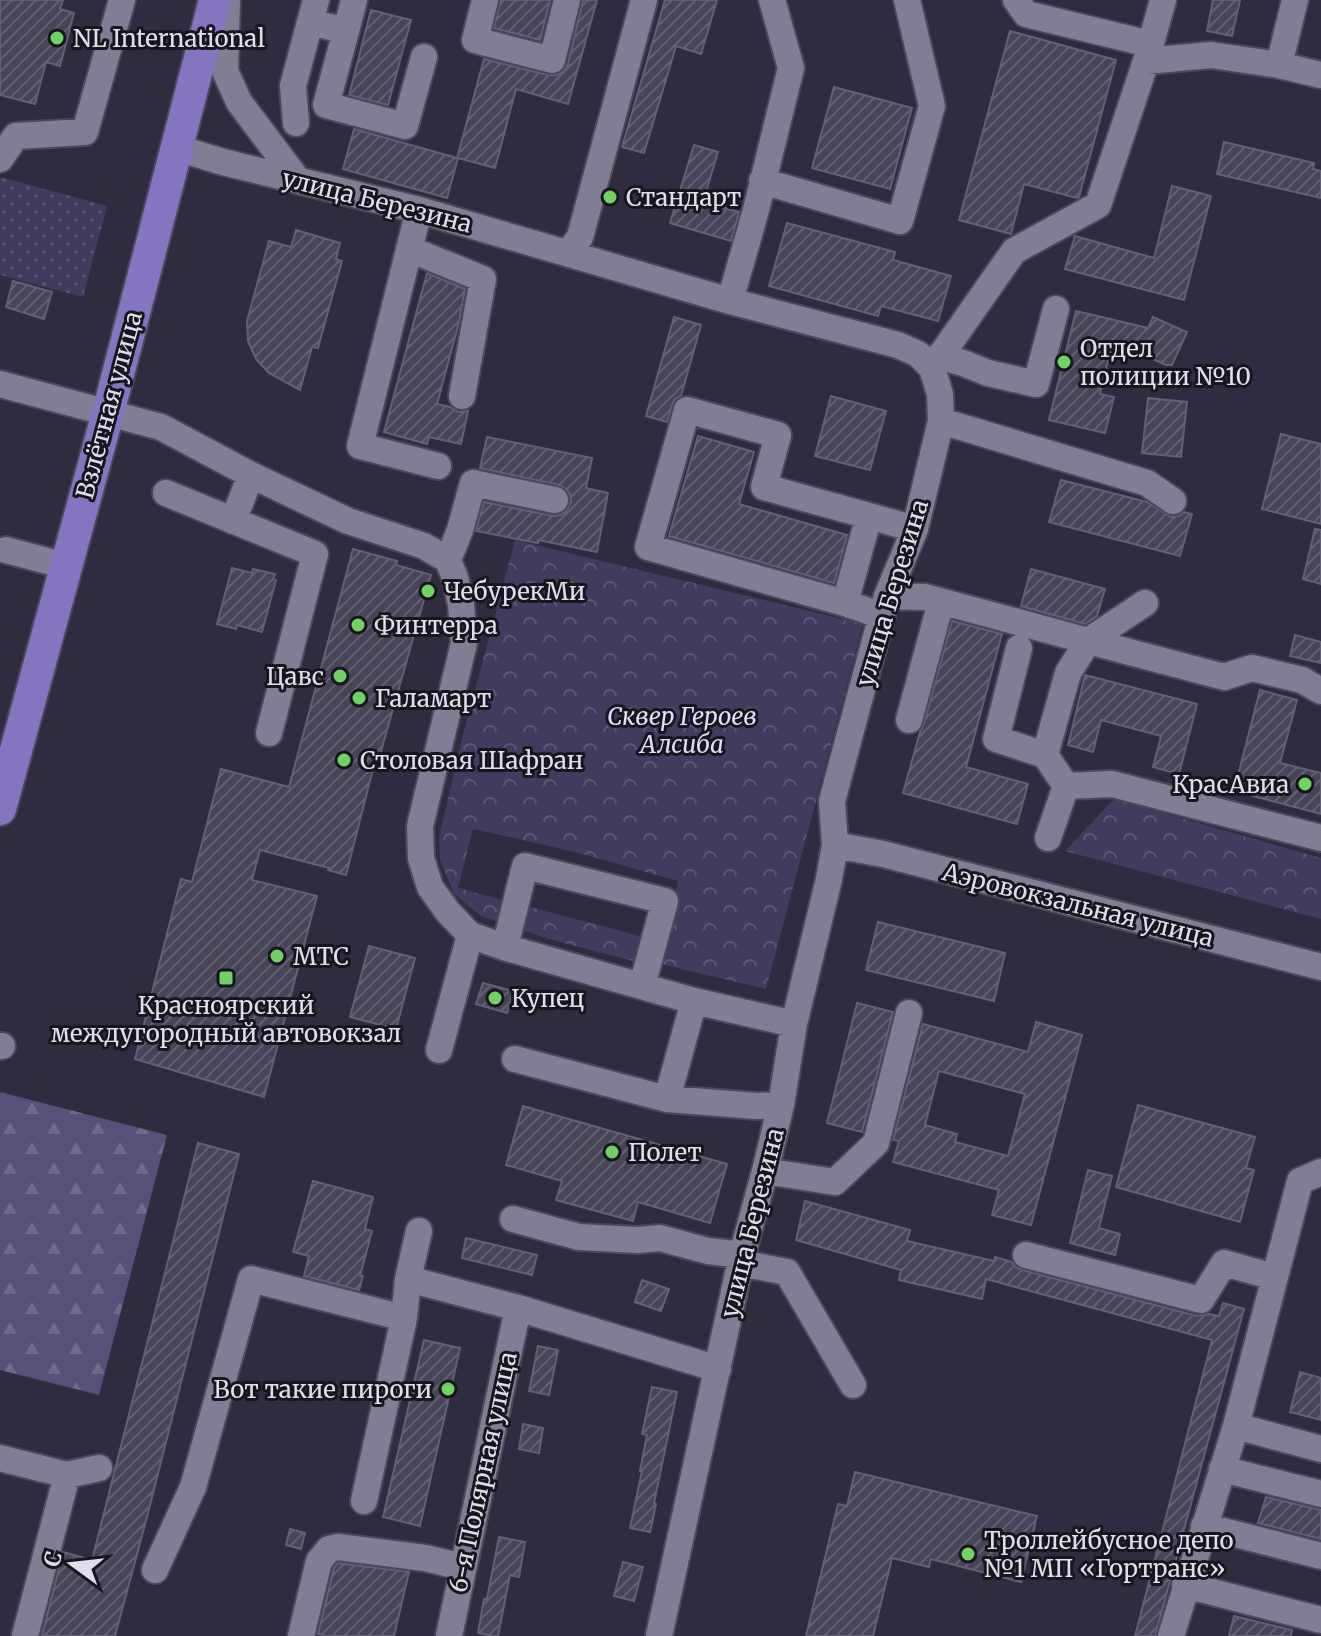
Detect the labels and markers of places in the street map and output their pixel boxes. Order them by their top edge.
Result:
place label: NL International [73,23,265,54]
marker: NL International [48,29,66,47]
place label: Стандарт [626,182,741,213]
marker: Стандарт [601,188,619,206]
place label: Отдел полиции №10 [1080,333,1251,392]
marker: Отдел полиции №10 [1055,353,1073,371]
place label: ЧебурекМи [444,576,585,607]
marker: ЧебурекМи [419,582,437,600]
place label: Финтерра [374,610,498,641]
marker: Финтерра [349,616,367,634]
place label: Цавс [266,661,324,692]
marker: Цавс [331,667,349,685]
place label: Галамарт [375,683,491,714]
marker: Галамарт [350,689,368,707]
place label: Столовая Шафран [360,745,583,776]
marker: Столовая Шафран [335,751,353,769]
place label: КрасАвиа [1172,769,1289,800]
marker: КрасАвиа [1296,775,1314,793]
place label: МТС [293,941,349,972]
marker: МТС [268,947,286,965]
marker: Красноярский междугородный автовокзал [217,969,235,987]
place label: Купец [511,983,585,1014]
marker: Купец [486,989,504,1007]
place label: Красноярский междугородный автовокзал [51,990,401,1049]
place label: Полет [628,1137,702,1168]
marker: Полет [603,1143,621,1161]
place label: Вот такие пироги [214,1374,432,1405]
marker: Вот такие пироги [439,1380,457,1398]
place label: Троллейбусное депо №1 МП «Гортранс» [984,1525,1234,1584]
marker: Троллейбусное депо №1 МП «Гортранс» [959,1545,977,1563]

